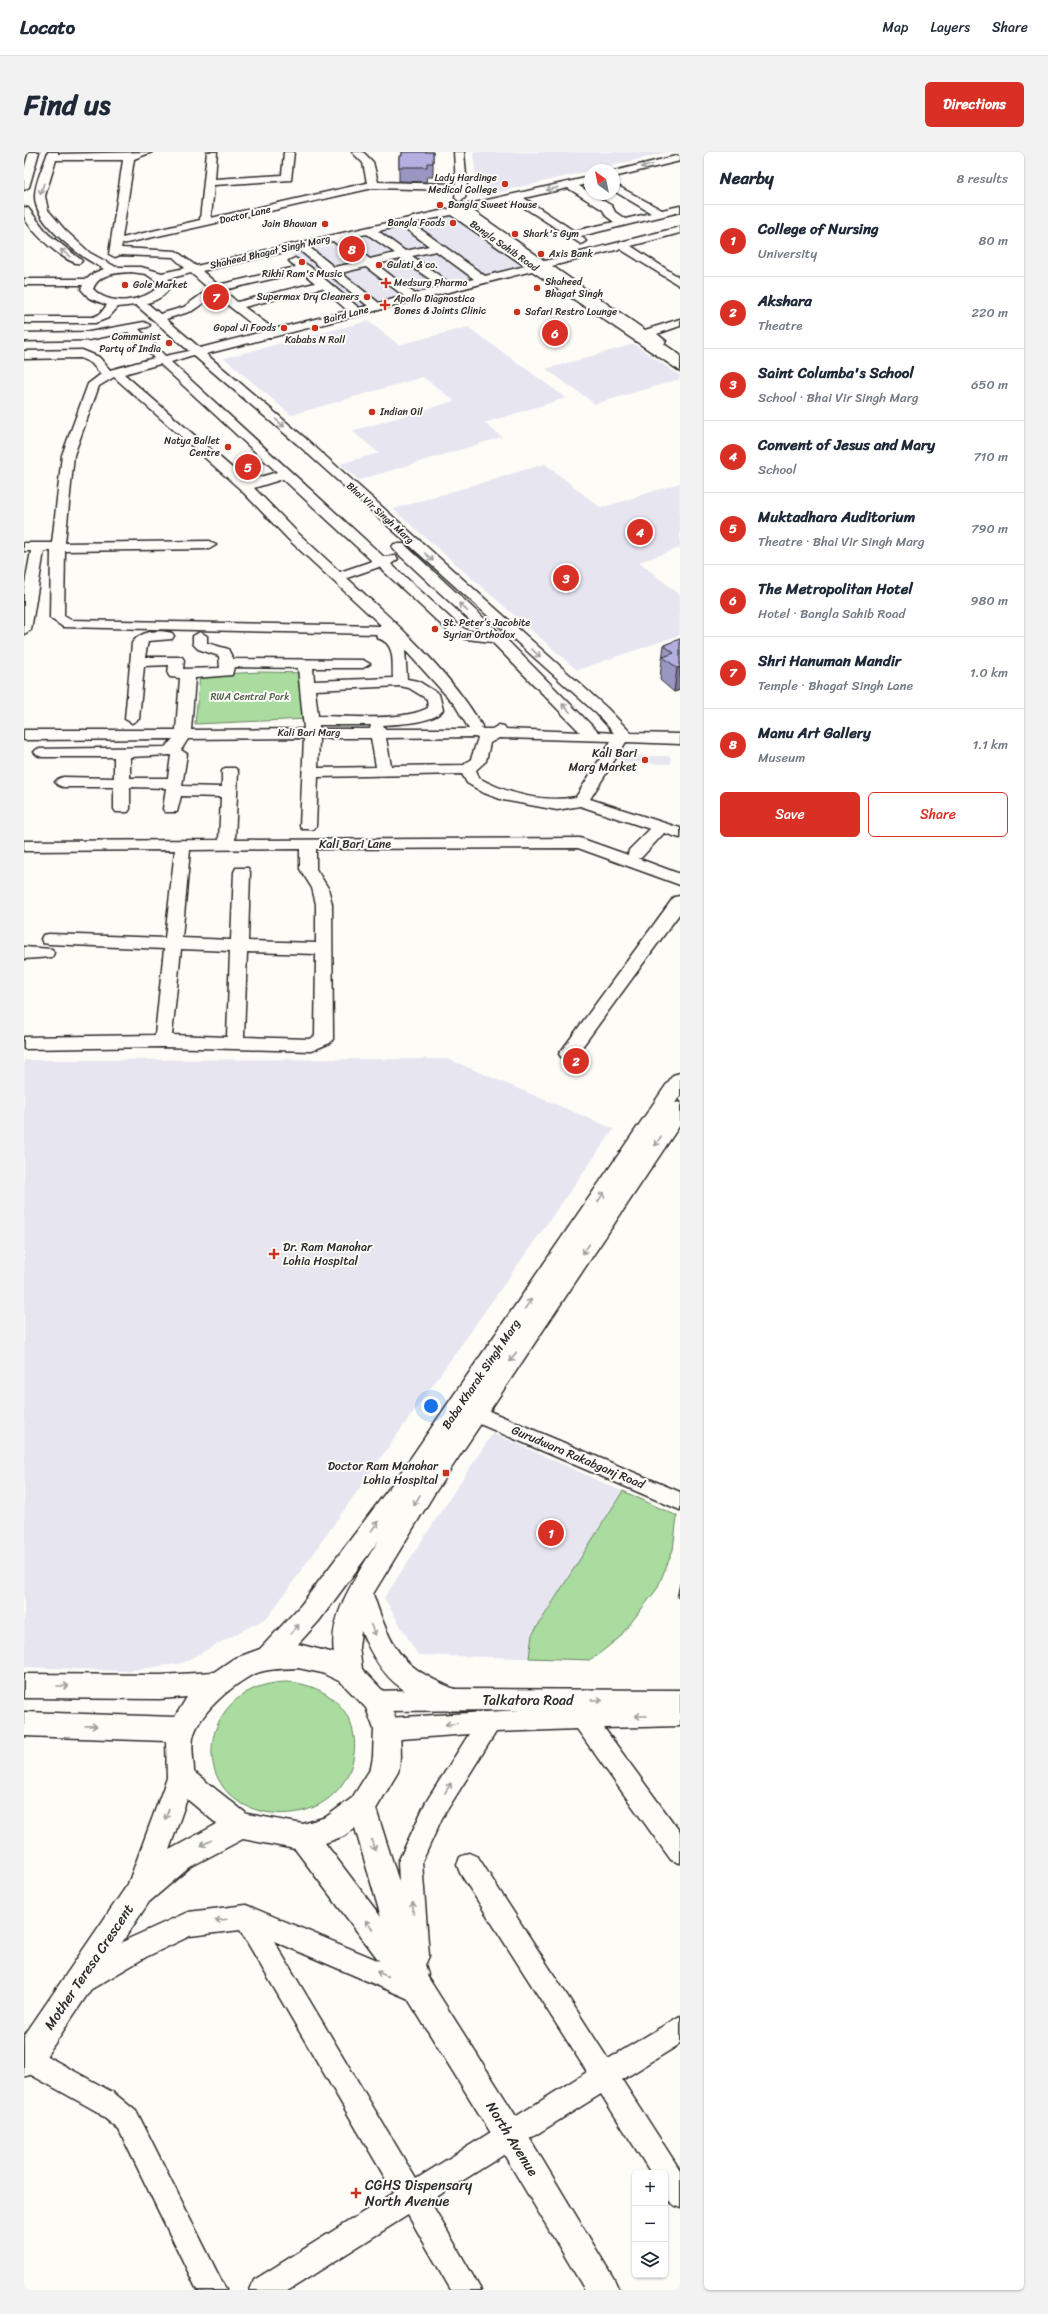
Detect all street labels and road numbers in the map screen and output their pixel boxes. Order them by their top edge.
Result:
street label: Doctor Lane [217,200,273,230]
street label: Bangla Sahib Road [466,215,543,277]
street label: Shaheed Bhagat Singh Marg [208,229,332,275]
street label: Baird Lane [321,301,371,329]
street label: Bhai Vir Singh Marg [342,478,418,548]
street label: Kali Bari Marg [278,724,340,742]
street label: Kali Bari Lane [319,833,391,855]
street label: Baba Kharak Singh Marg [436,1314,526,1434]
street label: Gurudwara Rakabganj Road [508,1419,650,1496]
street label: Talkatora Road [483,1688,575,1713]
street label: Mother Teresa Crescent [37,1899,141,2035]
street label: North Avenue [479,2097,545,2182]

